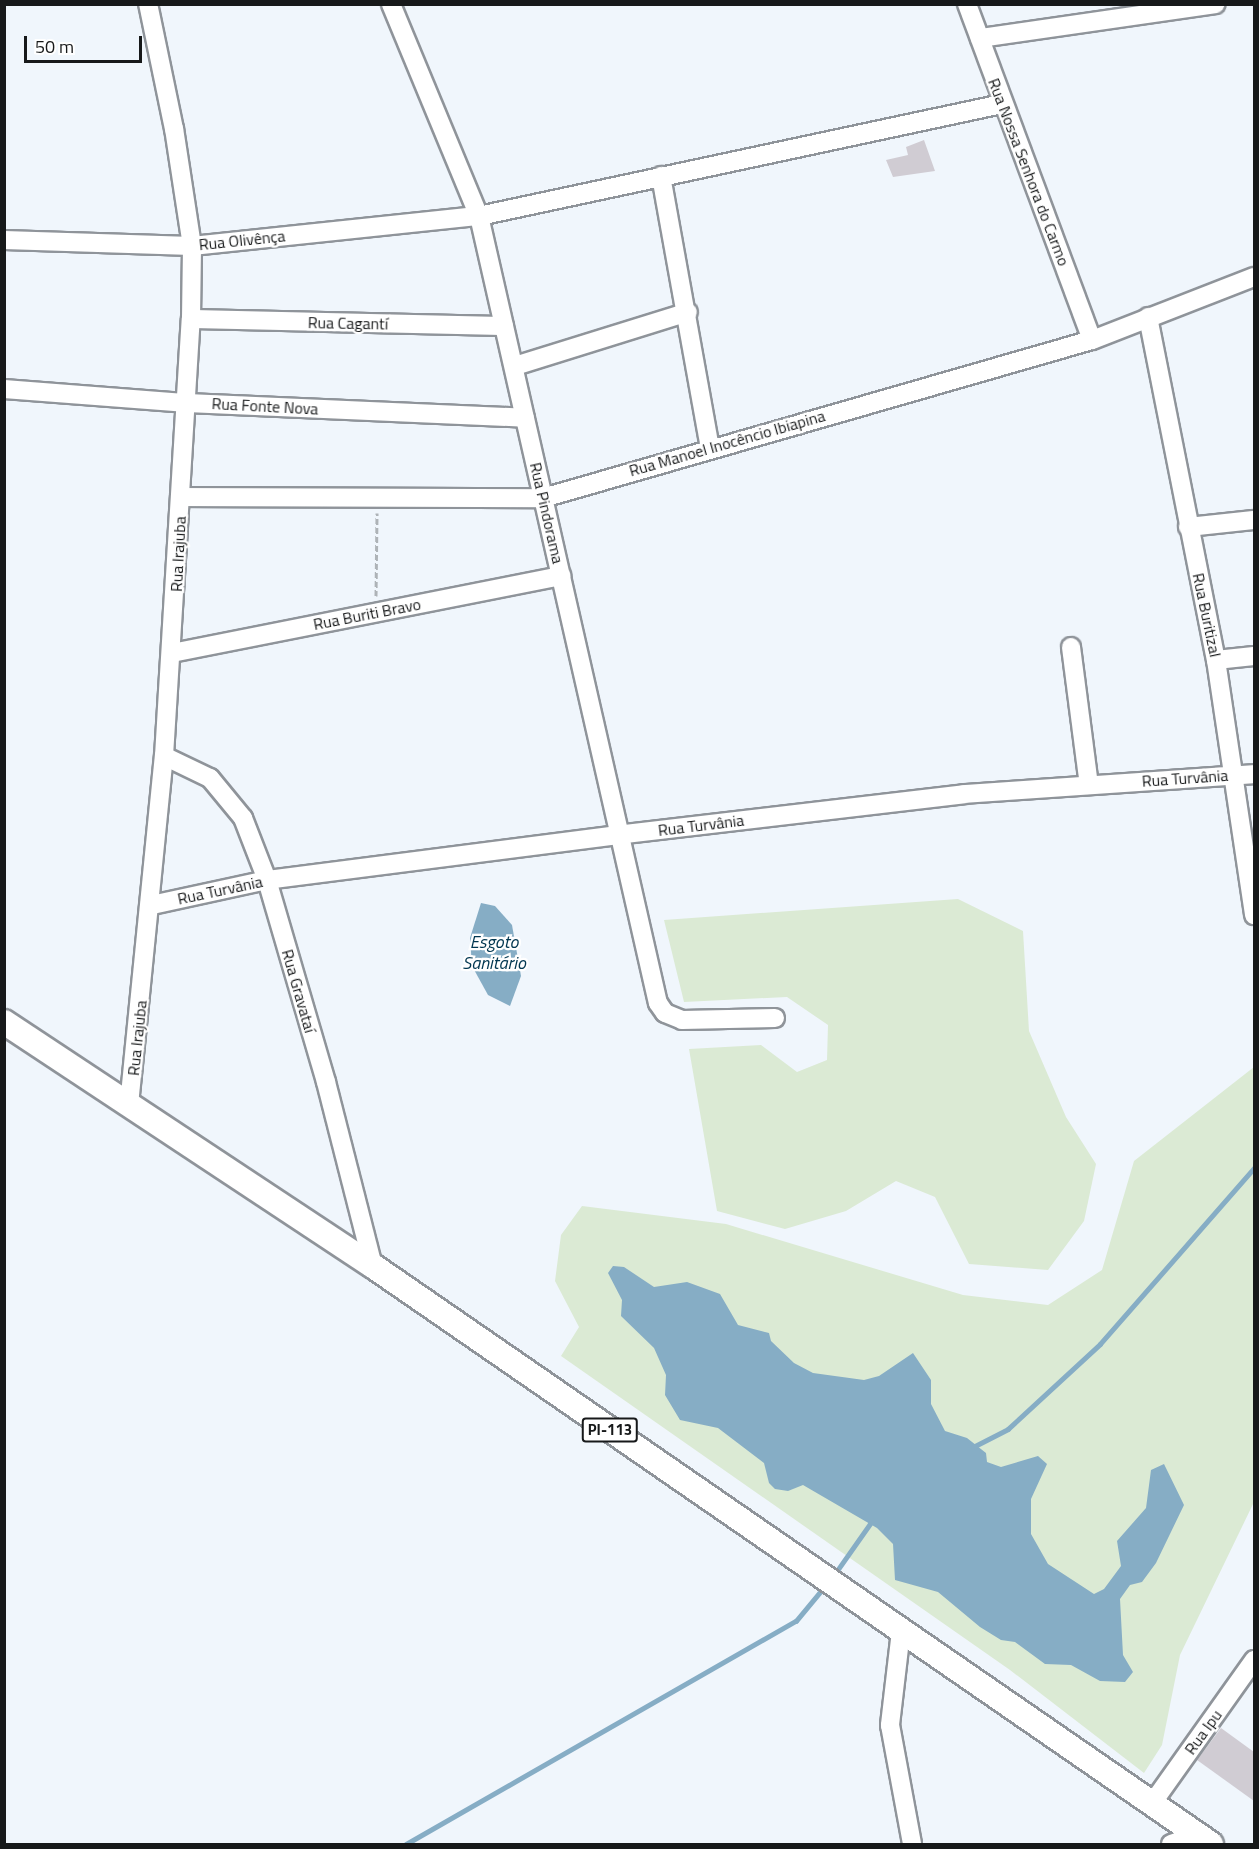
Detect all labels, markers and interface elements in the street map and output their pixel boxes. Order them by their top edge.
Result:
scale bar [27,24,146,62]
text: 50 m [35,33,74,60]
street label: Rua Nossa Senhora do Carmo [984,75,1074,269]
street label: Rua Olivênça [198,226,286,254]
street label: Rua Cagantí [308,313,388,333]
street label: Rua Fonte Nova [211,394,319,418]
street label: Rua Manoel Inocêncio Ibiapina [627,406,827,480]
street label: Rua Pindorama [526,461,568,565]
street label: Rua Irajuba [166,516,190,592]
street label: Rua Buritizal [1189,571,1225,659]
street label: Rua Buriti Bravo [312,594,422,634]
street label: Rua Turvânia [1141,765,1229,791]
street label: Rua Turvânia [657,810,745,840]
street label: Rua Turvânia [176,872,264,908]
water label: Esgoto Sanitário [462,932,526,974]
street label: Rua Gravataí [278,947,320,1035]
street label: Rua Irajuba [123,999,151,1077]
road number: PI-113 [582,1418,638,1442]
street label: Rua Ipu [1180,1706,1226,1758]

